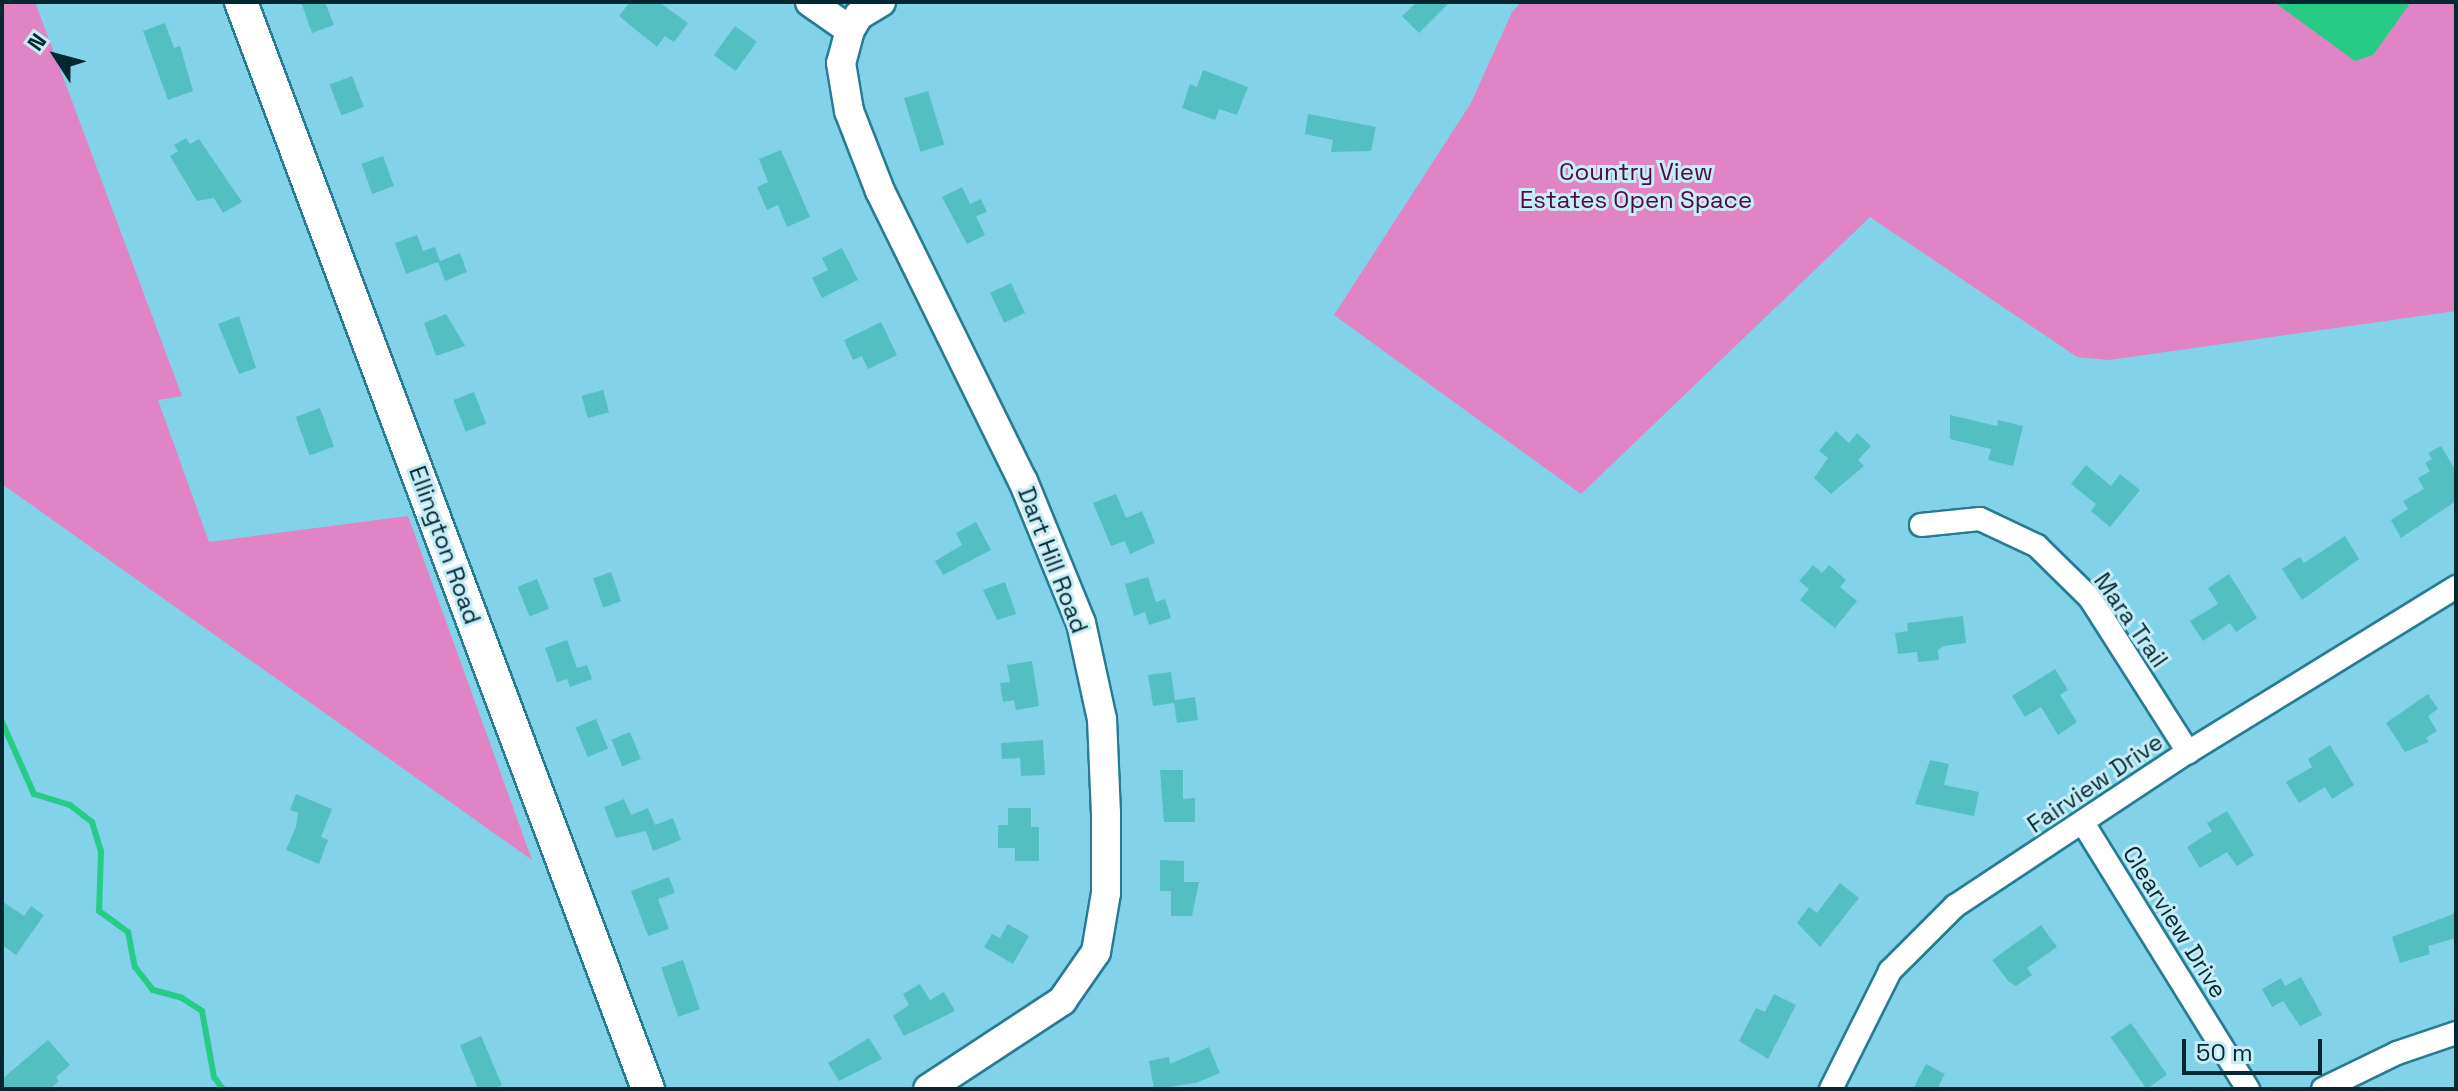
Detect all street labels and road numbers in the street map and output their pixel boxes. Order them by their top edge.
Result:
street label: Ellington Road [403,462,487,628]
street label: Dart Hill Road [1012,483,1094,637]
street label: Mara Trail [2088,567,2174,673]
street label: Fairview Drive [2022,727,2168,839]
street label: Clearview Drive [2117,841,2233,1003]

